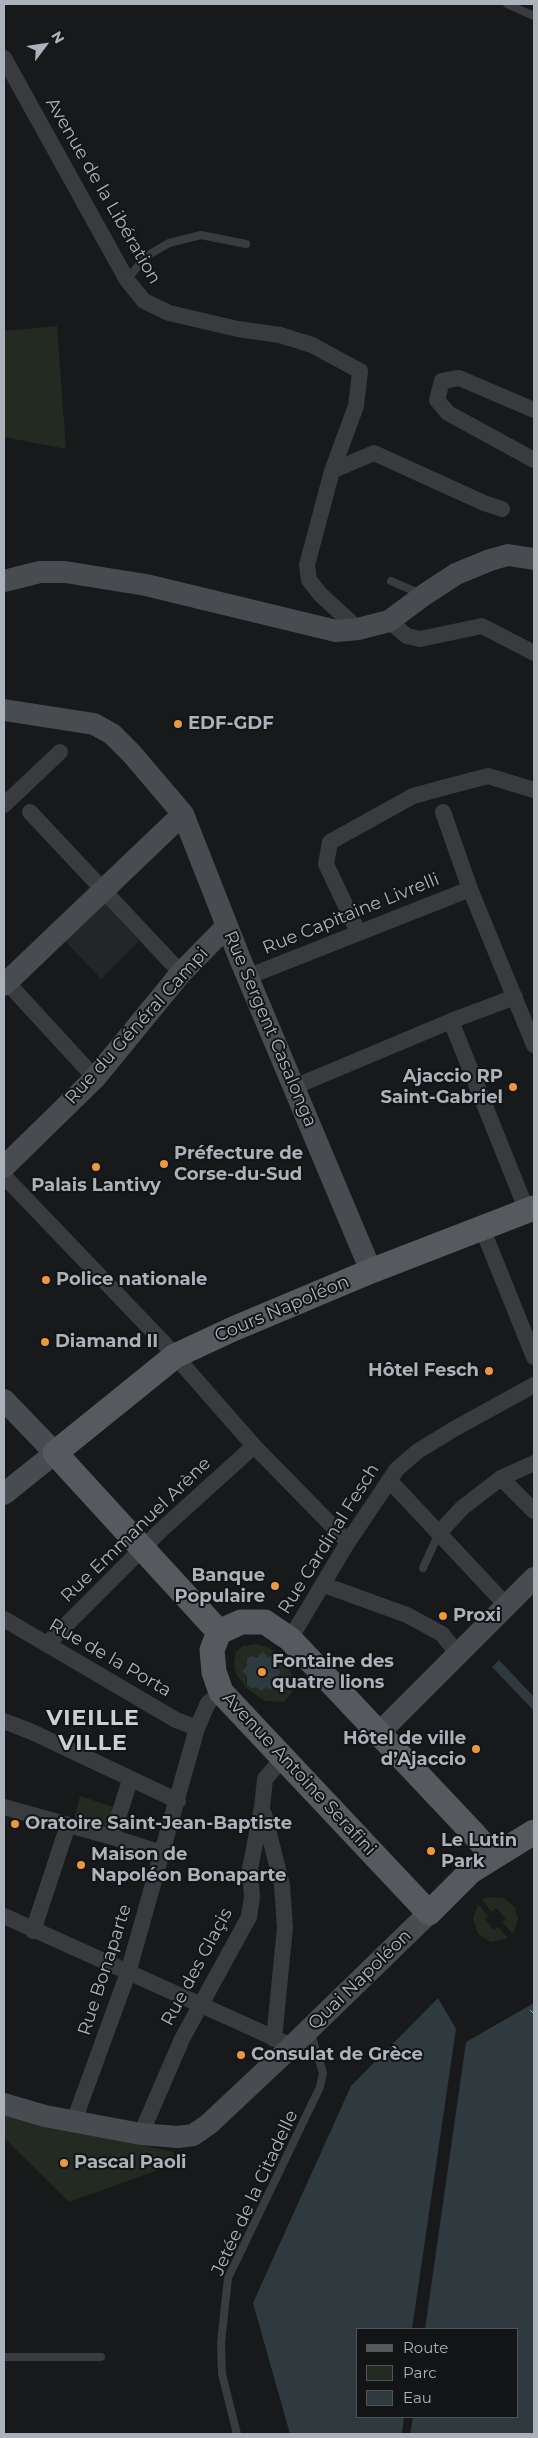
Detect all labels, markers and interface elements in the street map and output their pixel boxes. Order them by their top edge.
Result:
north arrow [20,20,70,70]
text: N [47,28,68,47]
street label: Avenue de la Libération [41,94,165,288]
place label: EDF-GDF [188,713,274,735]
marker: EDF-GDF [172,718,184,730]
street label: Rue Capitaine Livrelli [260,869,442,959]
street label: Rue Sergent Casalonga [219,928,321,1130]
street label: Rue du Général Campi [61,943,213,1109]
place label: Ajaccio RP Saint-Gabriel [381,1066,503,1108]
marker: Ajaccio RP Saint-Gabriel [507,1081,519,1093]
place label: Préfecture de Corse-du-Sud [174,1143,303,1186]
marker: Préfecture de Corse-du-Sud [158,1158,170,1170]
marker: Palais Lantivy [90,1161,102,1173]
place label: Palais Lantivy [31,1175,161,1197]
place label: Police nationale [56,1269,207,1291]
street label: Cours Napoléon [211,1271,353,1347]
marker: Police nationale [40,1274,52,1286]
place label: Diamand II [55,1331,158,1353]
marker: Diamand II [39,1336,51,1348]
place label: Hôtel Fesch [368,1360,479,1382]
marker: Hôtel Fesch [483,1365,495,1377]
street label: Rue Emmanuel Arène [57,1453,215,1607]
street label: Rue Cardinal Fesch [274,1460,384,1618]
place label: Banque Populaire [175,1565,265,1608]
marker: Banque Populaire [269,1580,281,1592]
place label: Proxi [453,1605,501,1627]
marker: Proxi [437,1610,449,1622]
street label: Rue de la Porta [45,1614,175,1702]
place label: Fontaine des quatre lions [272,1651,394,1694]
marker: Fontaine des quatre lions [256,1666,268,1678]
street label: Avenue Antoine Serafini [218,1688,380,1860]
district label: VIEILLE VILLE [45,1706,141,1758]
place label: Hôtel de ville d’Ajaccio [343,1728,466,1770]
marker: Hôtel de ville d’Ajaccio [470,1743,482,1755]
place label: Oratoire Saint-Jean-Baptiste [25,1813,292,1835]
marker: Oratoire Saint-Jean-Baptiste [9,1818,21,1830]
place label: Le Lutin Park [441,1830,517,1872]
place label: Maison de Napoléon Bonaparte [91,1844,286,1886]
marker: Le Lutin Park [425,1845,437,1857]
marker: Maison de Napoléon Bonaparte [75,1859,87,1871]
street label: Rue Bonaparte [74,1902,136,2038]
street label: Rue des Glaçis [157,1904,237,2030]
street label: Quai Napoléon [304,1925,416,2035]
place label: Consulat de Grèce [251,2044,423,2066]
marker: Consulat de Grèce [235,2049,247,2061]
street label: Jetée de la Citadelle [207,2107,303,2279]
place label: Pascal Paoli [74,2152,187,2174]
marker: Pascal Paoli [58,2157,70,2169]
legend [356,2328,518,2418]
text: Route [403,2338,448,2357]
text: Parc [403,2363,437,2382]
text: Eau [403,2388,432,2407]

